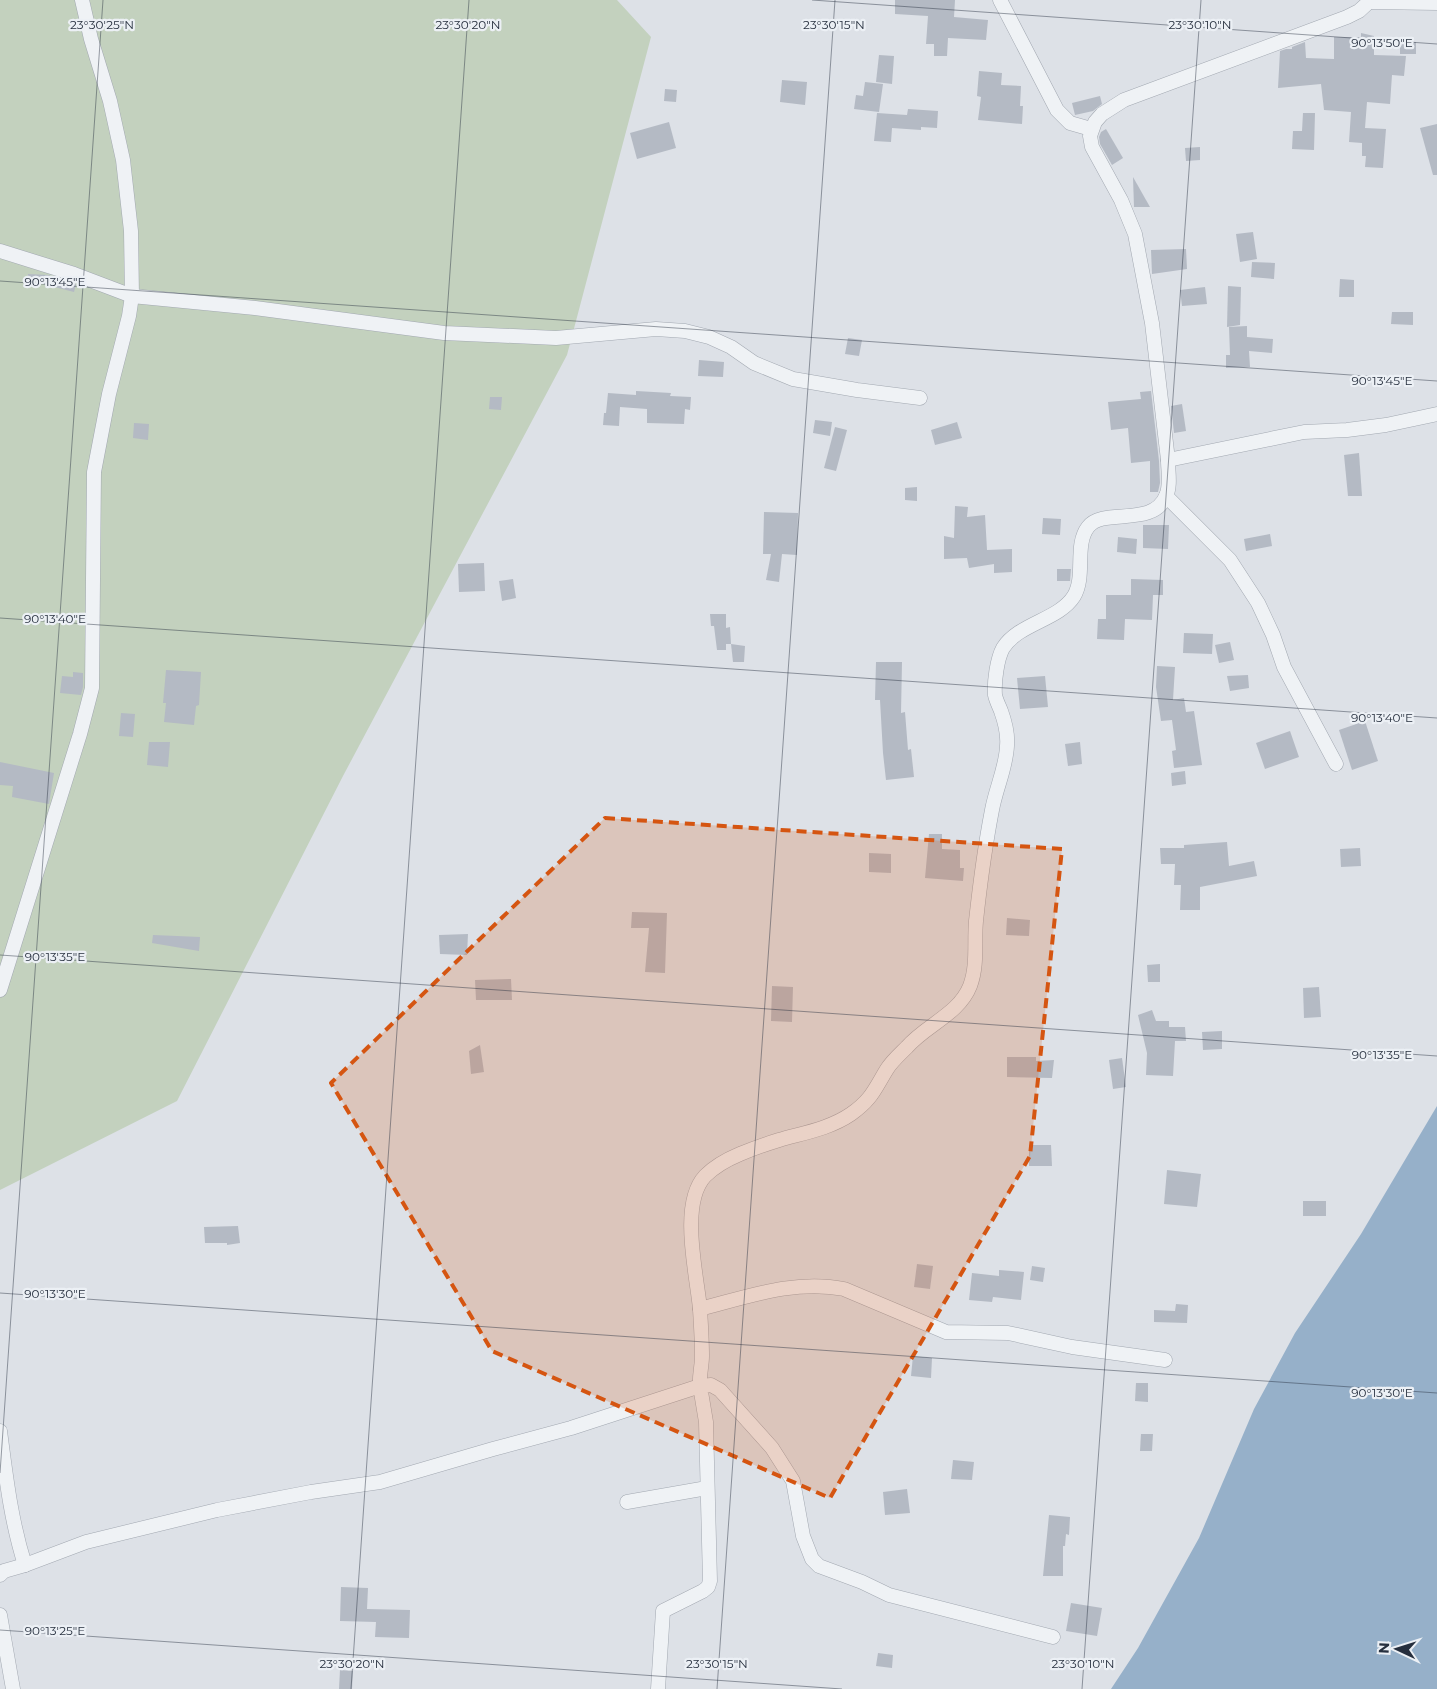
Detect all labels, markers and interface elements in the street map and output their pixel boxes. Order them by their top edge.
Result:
text: 23°30'25"N [70,17,134,32]
text: 23°30'20"N [435,17,501,32]
text: 23°30'15"N [803,17,865,32]
text: 23°30'10"N [1168,17,1232,32]
text: 90°13'50"E [1351,35,1413,50]
text: 90°13'45"E [25,274,85,289]
text: 90°13'45"E [1352,373,1412,388]
text: 90°13'40"E [24,611,86,626]
text: 90°13'40"E [1351,710,1413,725]
text: 90°13'35"E [25,949,85,964]
text: 90°13'35"E [1352,1047,1412,1062]
text: 90°13'30"E [24,1286,86,1301]
text: 90°13'30"E [1351,1385,1413,1400]
text: 90°13'25"E [25,1623,85,1638]
north arrow [1372,1624,1422,1674]
text: N [1375,1642,1393,1654]
text: 23°30'20"N [319,1656,385,1671]
text: 23°30'15"N [686,1656,748,1671]
text: 23°30'10"N [1051,1656,1115,1671]

